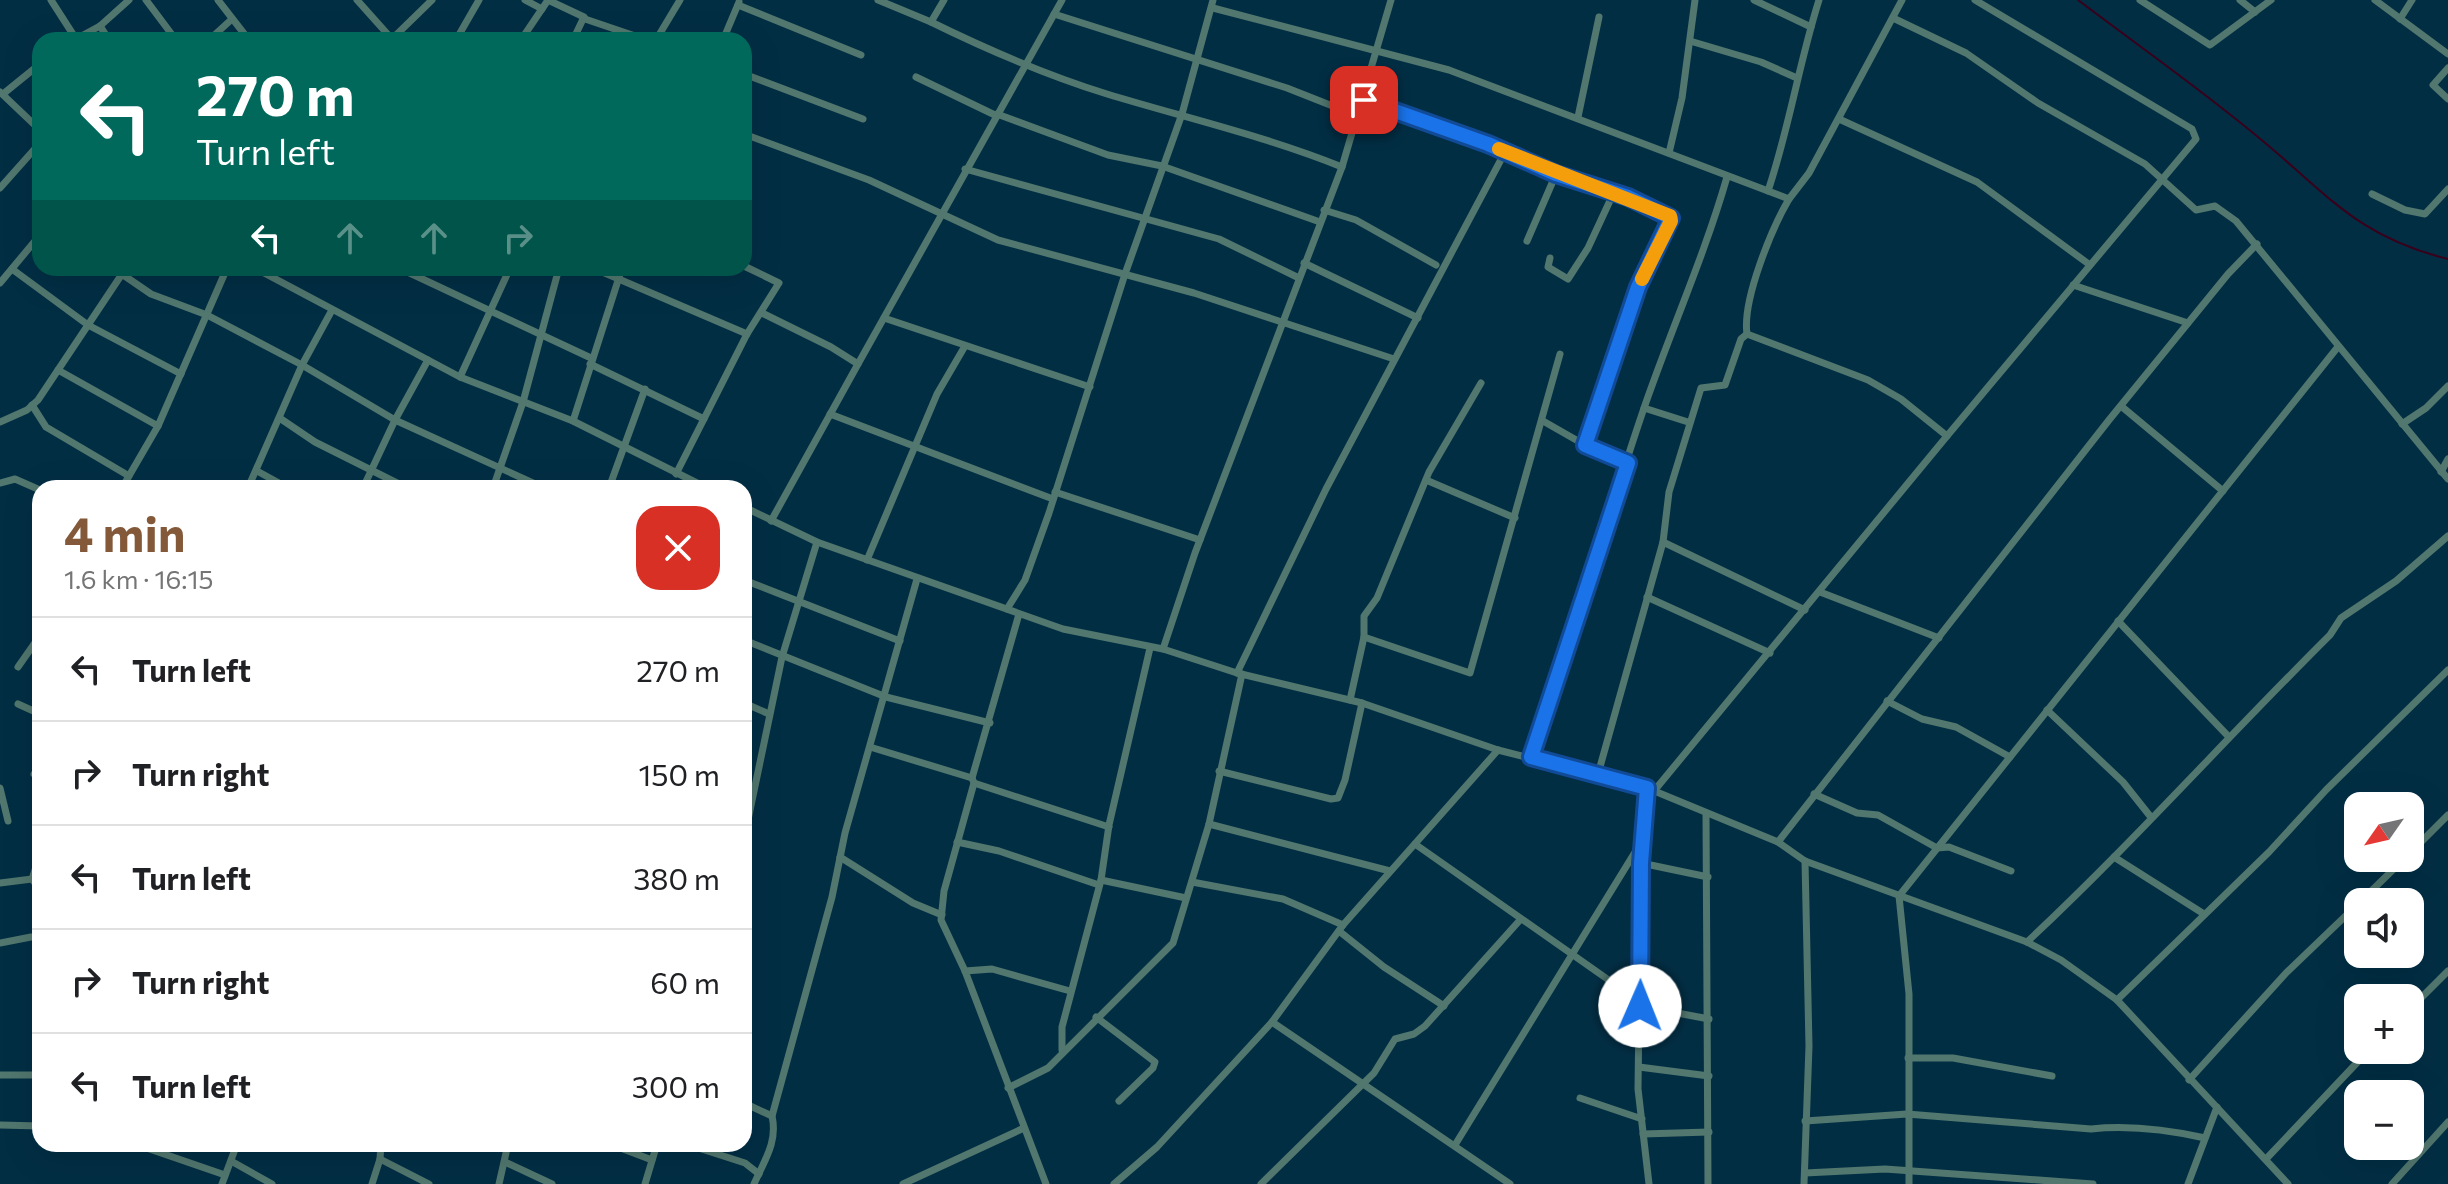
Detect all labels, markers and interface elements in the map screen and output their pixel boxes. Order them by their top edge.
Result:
text: 270 m [196,59,355,128]
icon: left [64,64,168,168]
pin [1330,66,1398,134]
icon: arrive [1342,78,1386,122]
text: Turn left [196,128,335,172]
icon: left [244,216,288,260]
icon: ahead [328,216,372,260]
icon: ahead [412,216,456,260]
icon: right [496,216,540,260]
text: 4 min [64,503,186,562]
button: close [636,506,720,590]
text: 1.6 km · 16:15 [64,563,214,594]
icon: left [64,647,108,691]
text: Turn left [132,651,251,688]
text: 270 m [636,651,720,688]
icon: right [64,751,108,795]
text: Turn right [132,755,269,792]
text: 150 m [638,755,720,792]
north arrow [2344,792,2424,872]
map controls [2344,792,2424,1160]
icon: left [64,855,108,899]
text: Turn left [132,859,251,896]
text: 380 m [633,859,720,896]
button: sound [2344,888,2424,968]
icon: right [64,959,108,1003]
text: Turn right [132,963,269,1000]
text: 60 m [650,963,720,1000]
position arrow [1598,964,1682,1048]
button: + [2344,984,2424,1064]
icon: left [64,1063,108,1107]
text: Turn left [132,1067,251,1104]
text: 300 m [632,1067,720,1104]
button: − [2344,1080,2424,1160]

